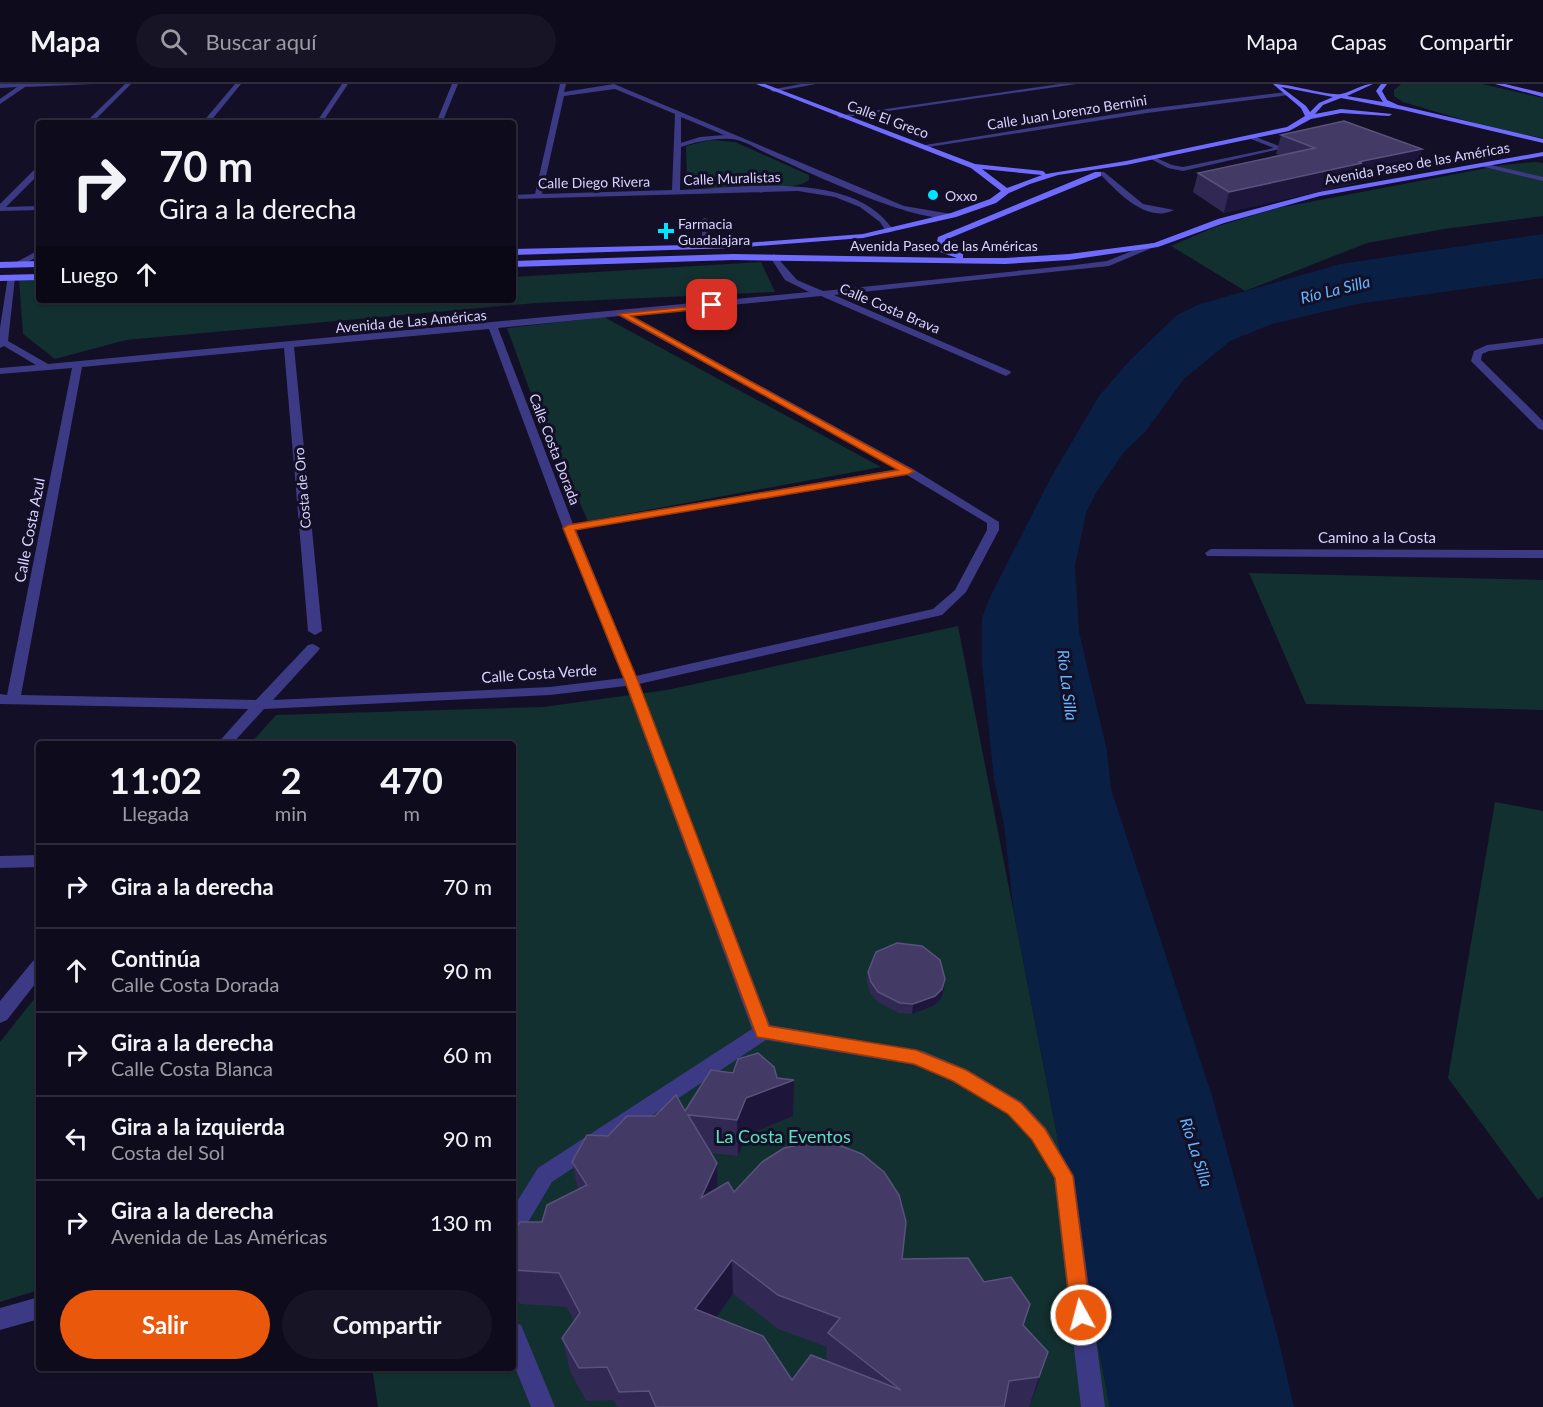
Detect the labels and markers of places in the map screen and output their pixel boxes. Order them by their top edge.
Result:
place label: Oxxo [945,187,978,204]
marker: Oxxo [926,188,940,202]
place label: Farmacia Guadalajara [678,215,750,248]
marker: Farmacia Guadalajara [659,224,673,238]
pin [686,279,737,330]

